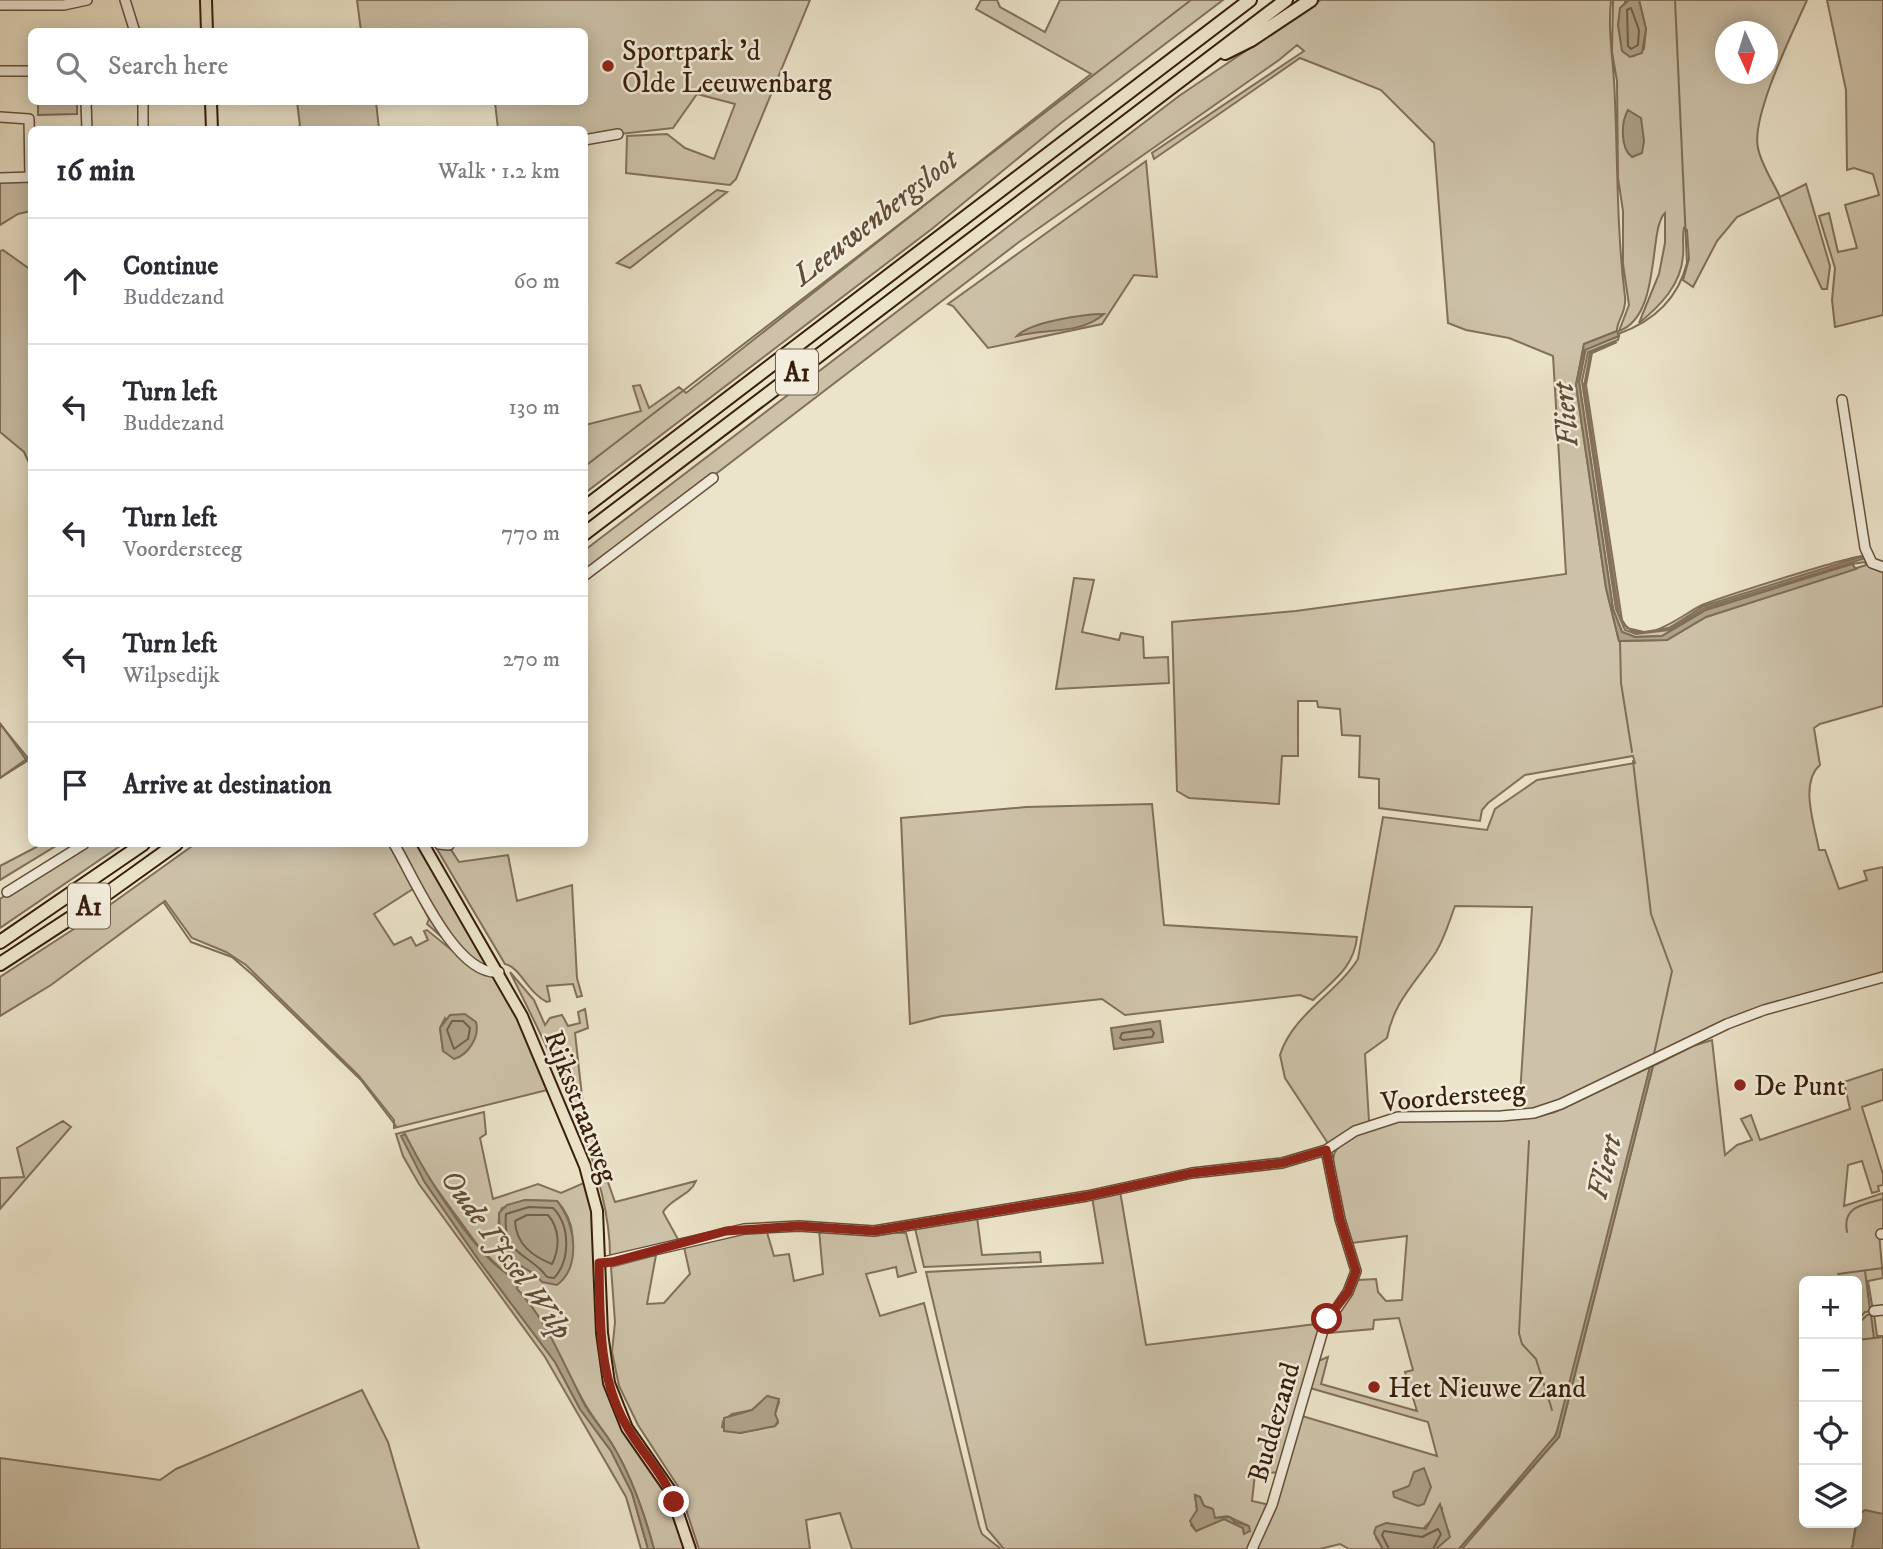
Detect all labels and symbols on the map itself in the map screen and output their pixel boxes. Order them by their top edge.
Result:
north arrow [1715,21,1778,84]
place label: Sportpark 'd Olde Leeuwenbarg [622,34,832,101]
marker: Sportpark 'd Olde Leeuwenbarg [600,58,616,74]
water label: Leeuwenbergsloot [784,141,968,296]
road number: A1 [776,350,818,394]
water label: Fliert [1545,379,1588,449]
road number: A1 [68,884,110,928]
street label: Rijksstraatweg [536,1025,626,1188]
place label: De Punt [1754,1069,1846,1104]
street label: Voordersteeg [1378,1073,1527,1120]
marker: De Punt [1732,1077,1748,1093]
water label: Fliert [1580,1130,1632,1203]
water label: Oude IJssel Wilp [432,1162,580,1347]
route start [1311,1303,1342,1334]
street label: Buddezand [1241,1358,1308,1487]
place label: Het Nieuwe Zand [1388,1371,1586,1406]
marker: Het Nieuwe Zand [1366,1379,1382,1395]
route end [658,1486,689,1517]

